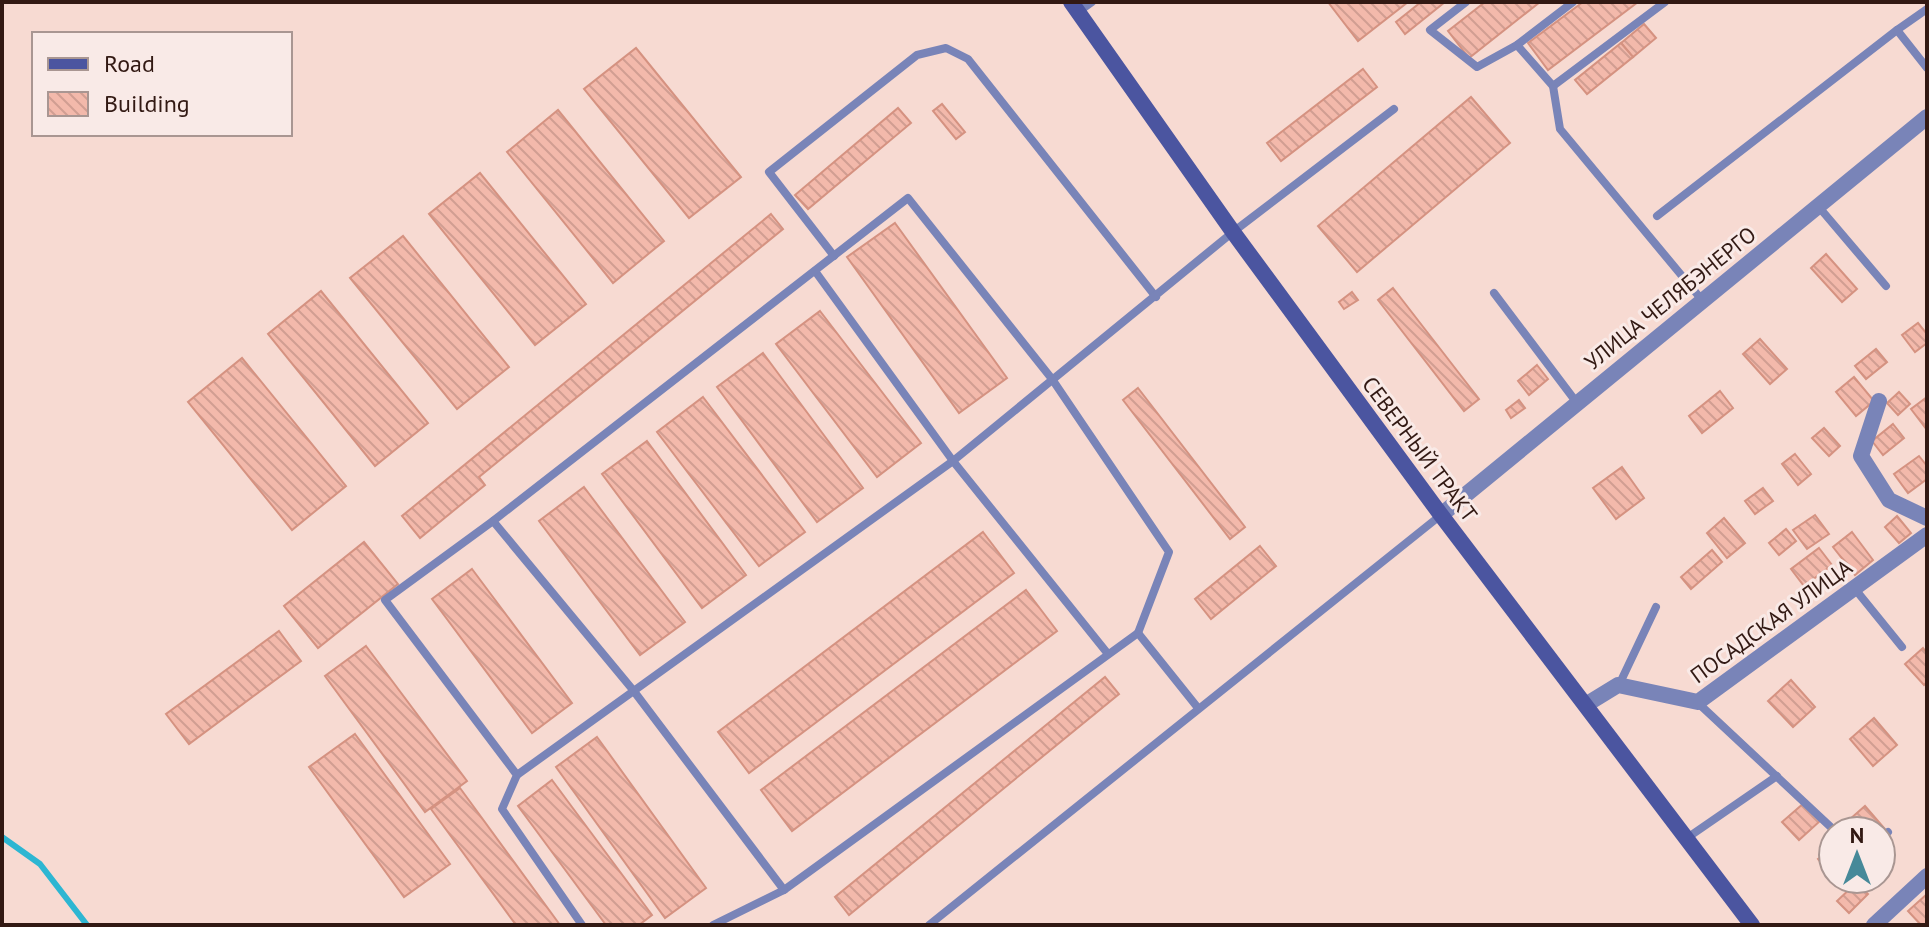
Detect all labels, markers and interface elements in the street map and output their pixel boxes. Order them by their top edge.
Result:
legend [32,32,292,136]
text: Road [104,48,155,79]
text: Building [104,88,190,119]
street label: УЛИЦА ЧЕЛЯБЭНЕРГО [1579,220,1761,376]
street label: СЕВЕРНЫЙ ТРАКТ [1356,371,1484,527]
street label: ПОСАДСКАЯ УЛИЦА [1685,553,1858,689]
north arrow [1817,815,1897,895]
text: N [1850,821,1864,849]

